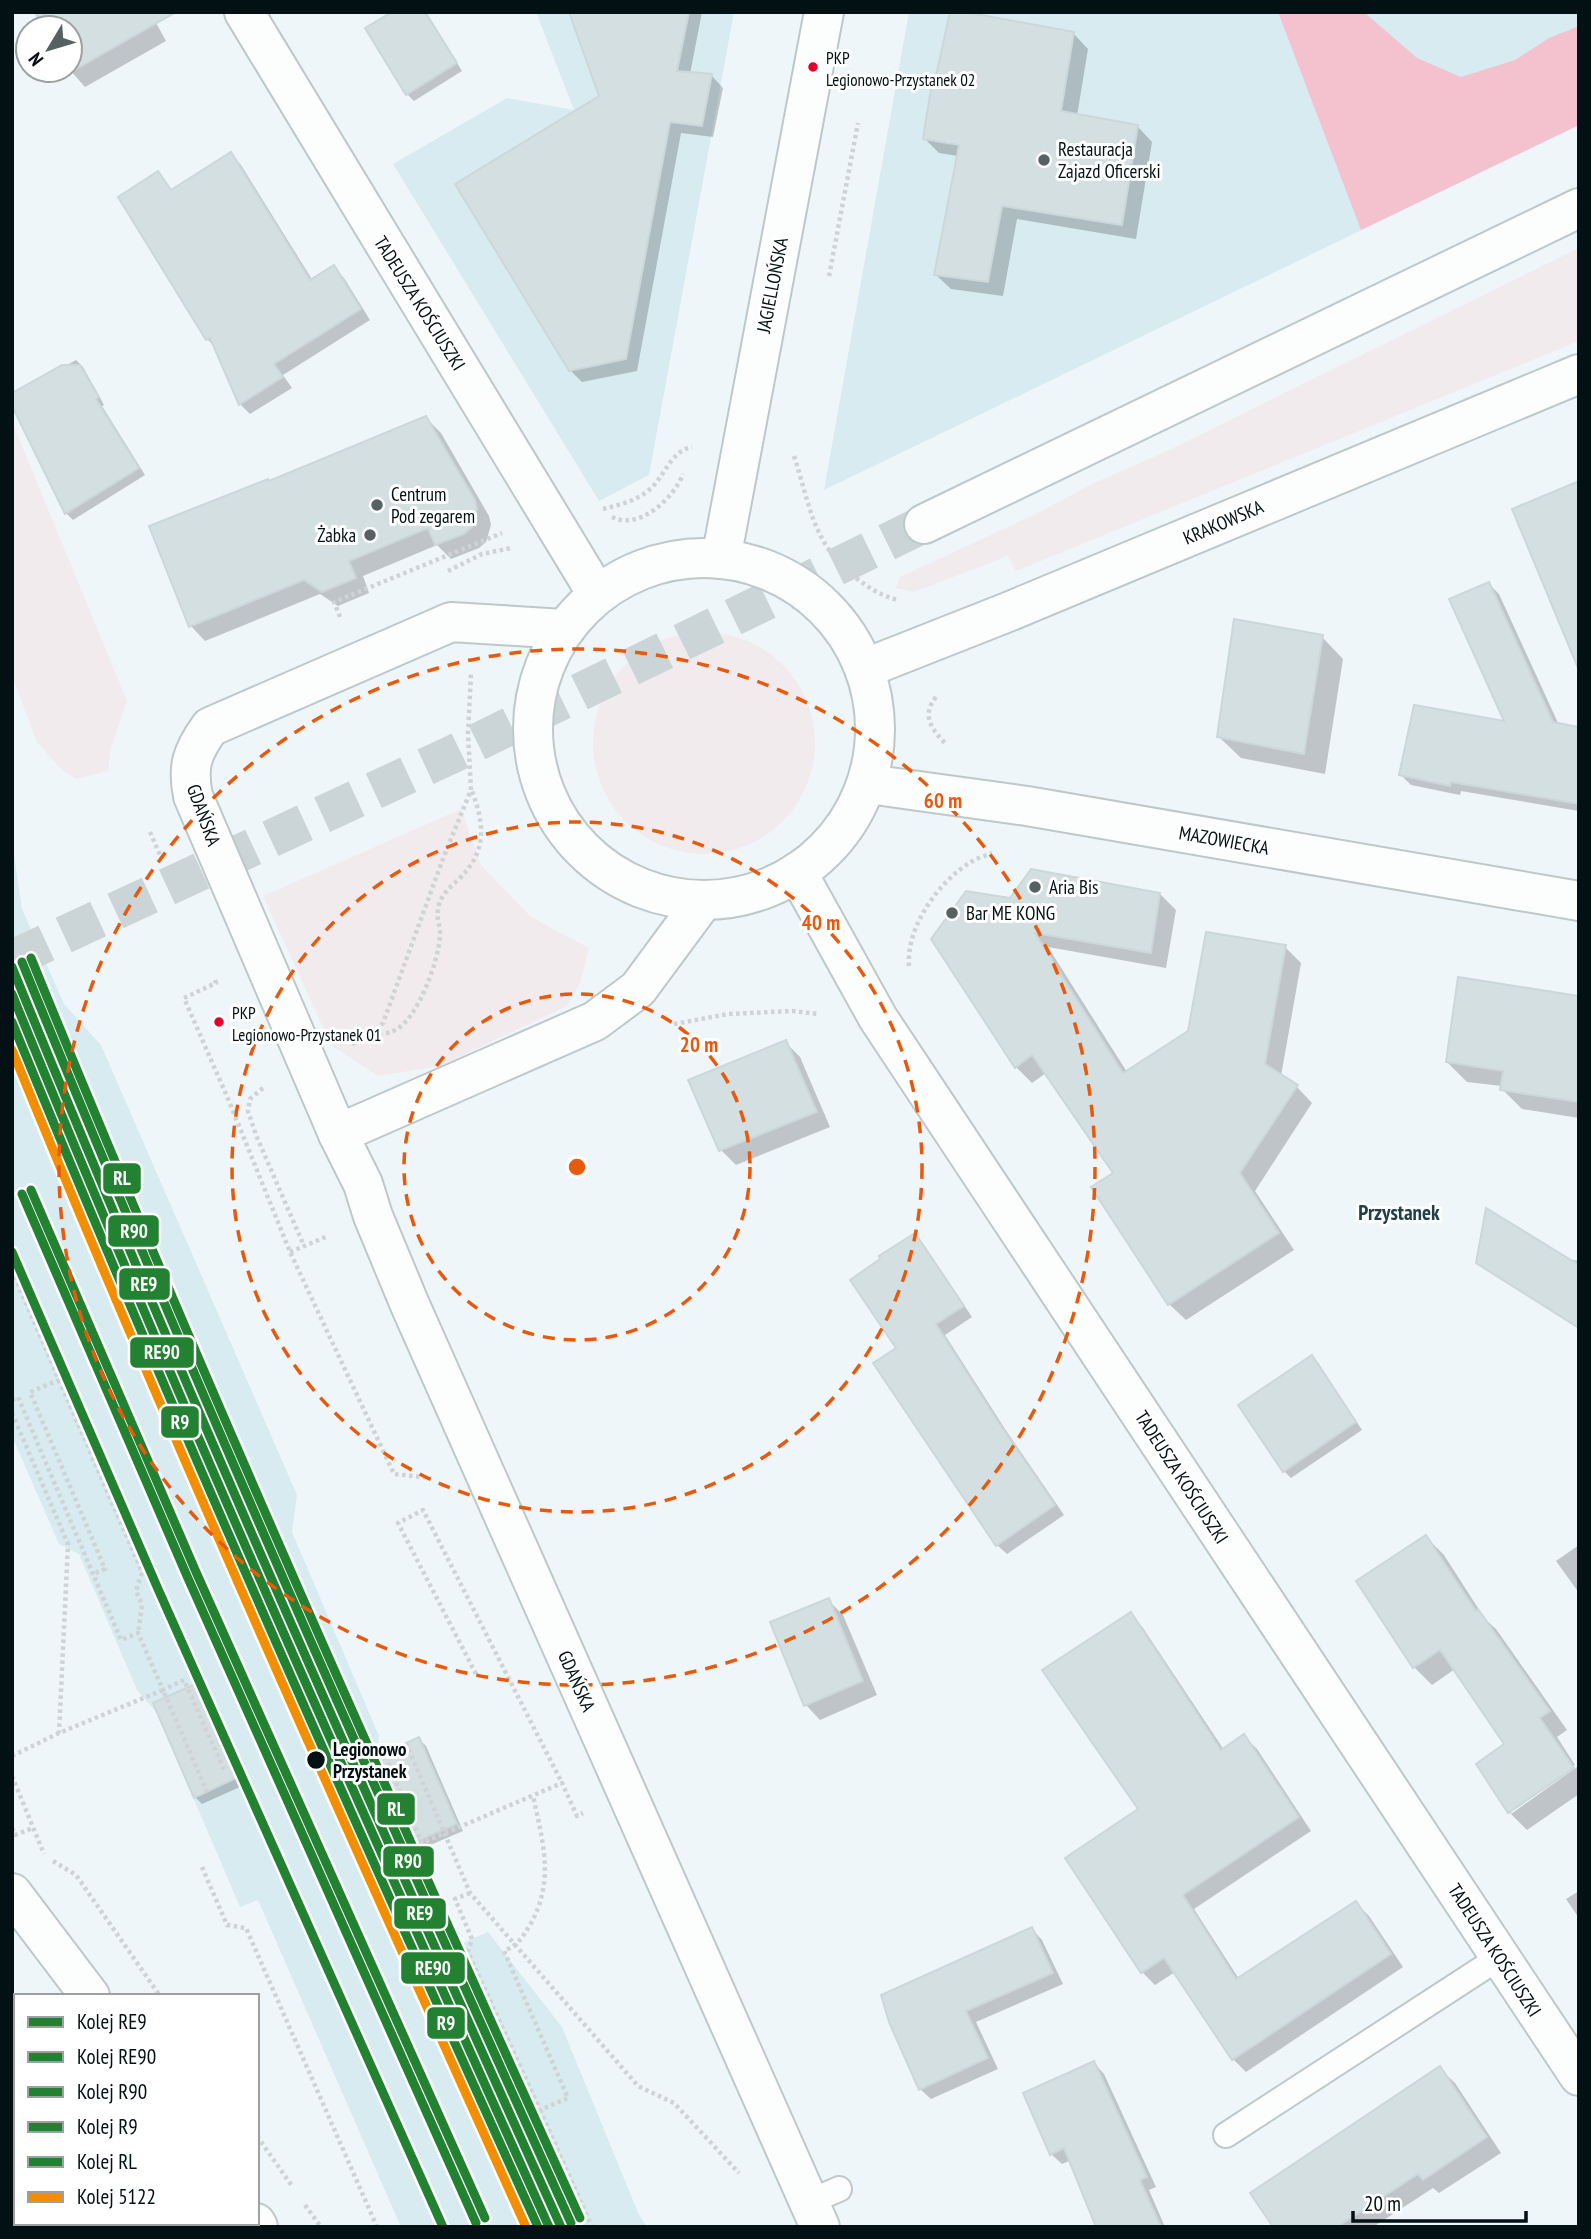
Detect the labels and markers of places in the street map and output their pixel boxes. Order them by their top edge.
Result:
place label: PKP Legionowo-Przystanek 02 [826,47,975,91]
marker: PKP Legionowo-Przystanek 02 [806,60,820,74]
place label: Restauracja Zajazd Oficerski [1058,137,1161,183]
marker: Restauracja Zajazd Oficerski [1036,152,1052,168]
place label: Centrum Pod zegarem [391,482,475,528]
marker: Centrum Pod zegarem [369,497,385,513]
place label: Żabka [317,523,356,547]
marker: Żabka [362,527,378,543]
place label: Aria Bis [1049,875,1098,899]
marker: Aria Bis [1027,879,1043,895]
place label: Bar ME KONG [966,901,1055,925]
marker: Bar ME KONG [944,905,960,921]
place label: PKP Legionowo-Przystanek 01 [232,1002,381,1046]
marker: PKP Legionowo-Przystanek 01 [212,1015,226,1029]
centre of rings [565,1155,589,1179]
place label: Legionowo Przystanek [333,1737,407,1783]
marker: Legionowo Przystanek [305,1749,327,1771]

